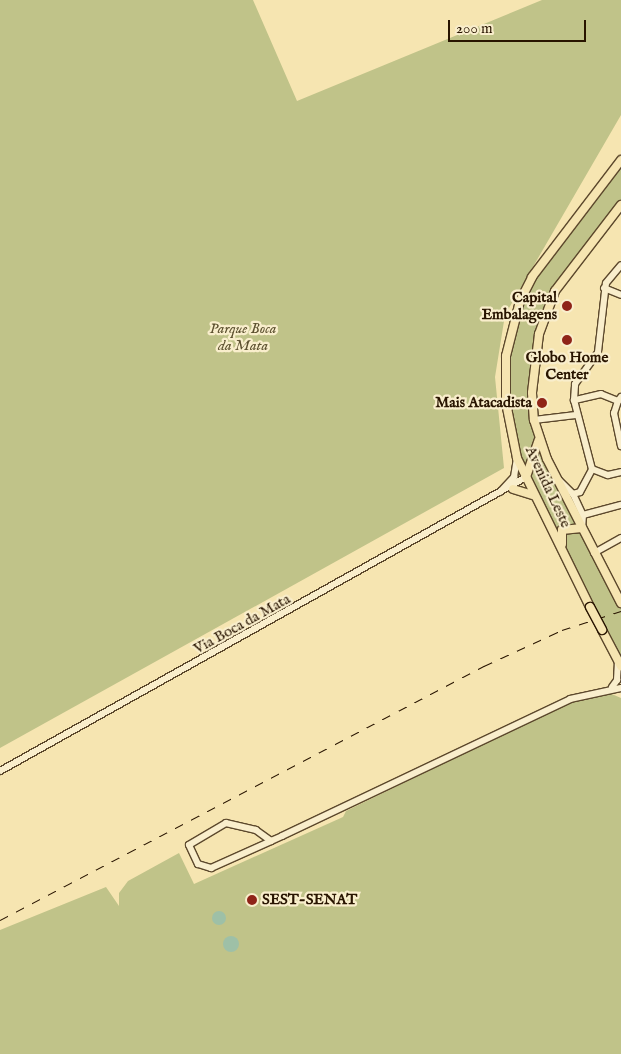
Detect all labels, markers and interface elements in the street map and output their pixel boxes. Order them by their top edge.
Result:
scale bar [451,10,588,42]
text: 200 m [456,19,493,38]
place label: Capital Embalagens [482,288,557,323]
marker: Capital Embalagens [561,300,573,312]
park label: Parque Boca da Mata [210,319,276,354]
marker: Globo Home Center [561,334,573,346]
place label: Globo Home Center [526,348,608,383]
place label: Mais Atacadista [435,394,532,412]
marker: Mais Atacadista [536,397,548,409]
street label: Avenida Leste [521,443,575,531]
street label: Via Boca da Mata [191,590,293,658]
place label: SEST-SENAT [262,891,357,909]
marker: SEST-SENAT [246,894,258,906]

